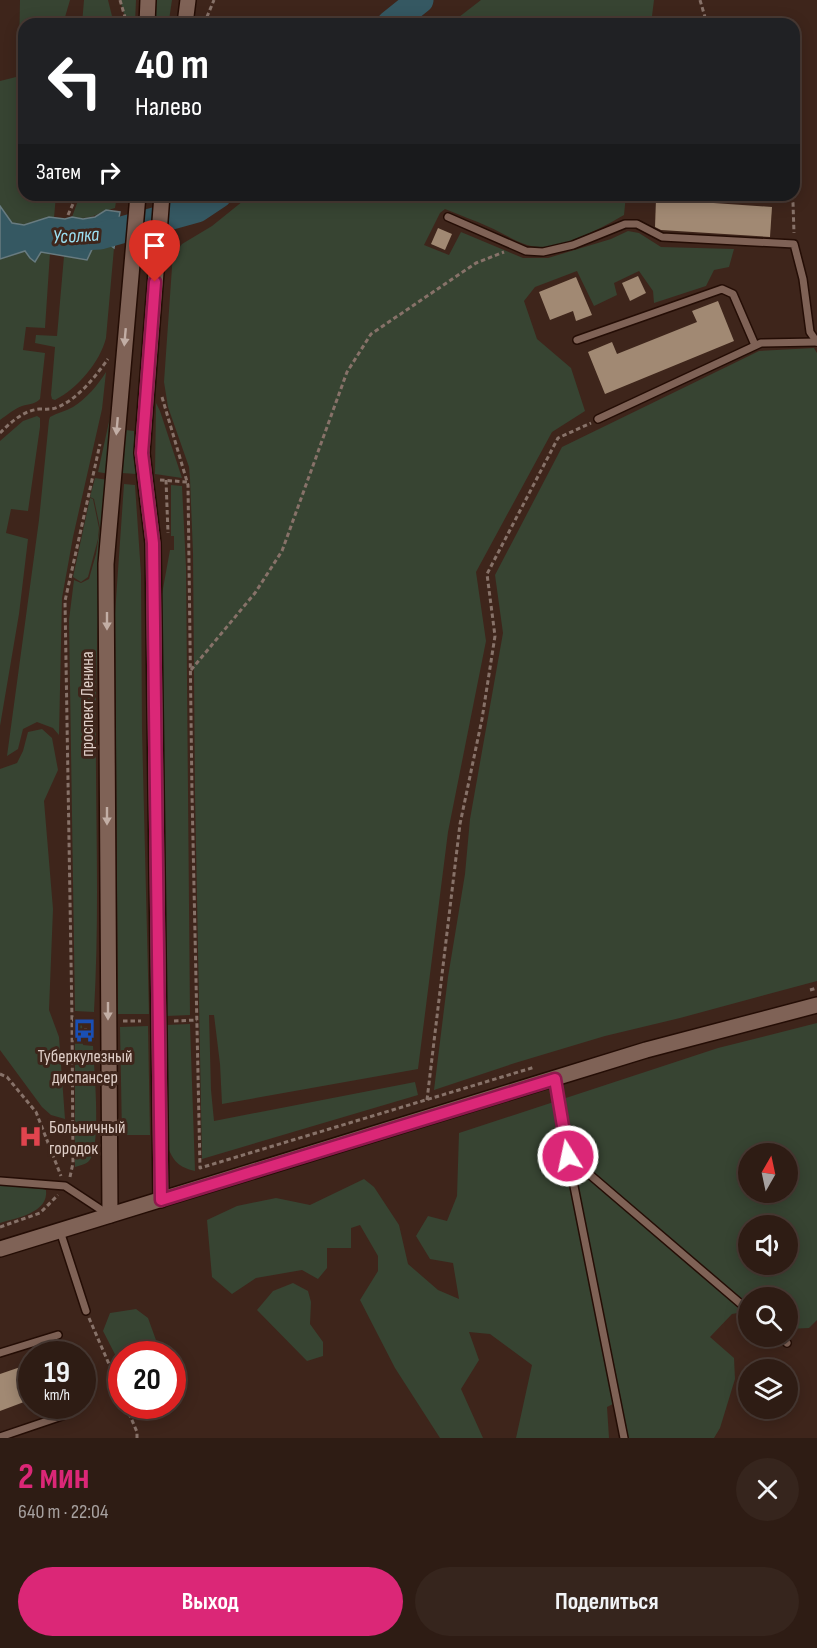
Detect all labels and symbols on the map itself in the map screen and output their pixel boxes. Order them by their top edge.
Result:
pin [129,220,180,282]
water label: Усолка [52,222,100,250]
one-way arrow [120,327,130,346]
one-way arrow [113,417,122,436]
one-way arrow [102,612,112,631]
street label: проспект Ленина [77,651,98,757]
one-way arrow [103,807,112,826]
one-way arrow [103,1002,113,1021]
bus stop icon: Туберкулезный диспансер [72,1017,98,1043]
place label: Туберкулезный диспансер [38,1046,132,1088]
place label: Больничный городок [49,1117,126,1159]
hospital icon: Больничный городок [18,1124,44,1150]
position arrow [536,1124,600,1188]
north arrow [738,1143,798,1203]
speed limit sign: 20 [108,1341,186,1419]

